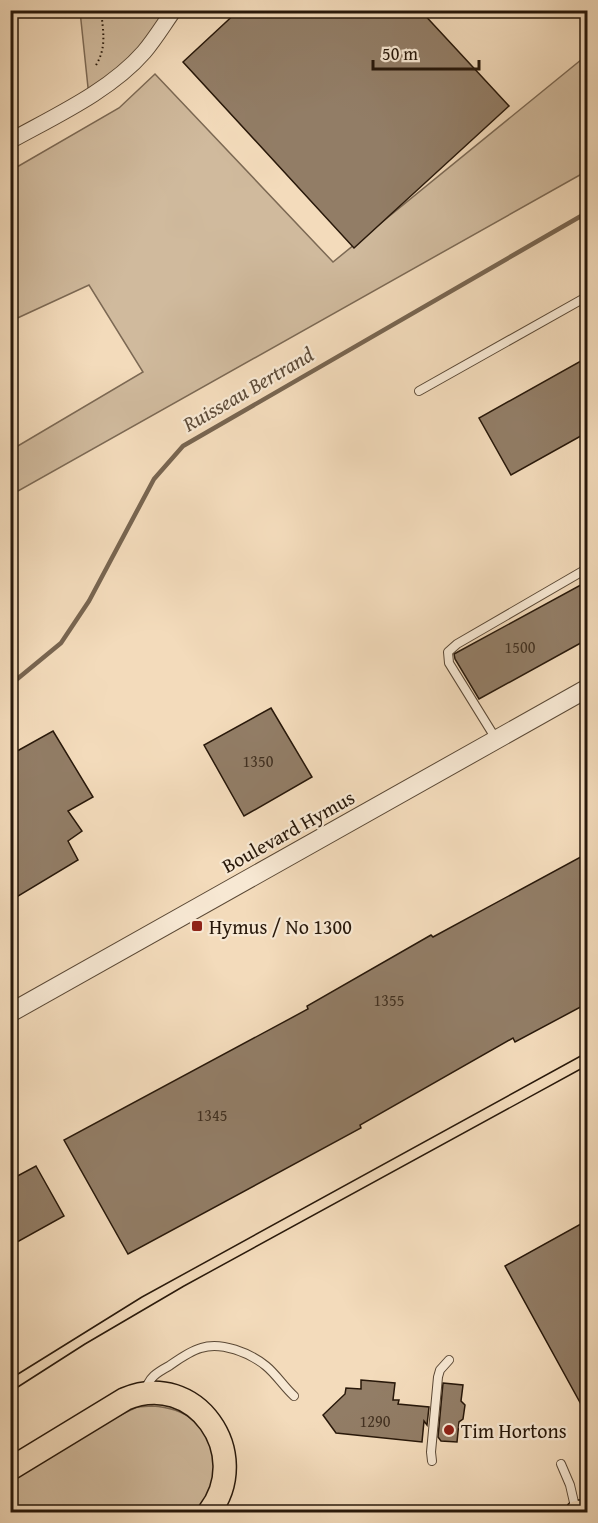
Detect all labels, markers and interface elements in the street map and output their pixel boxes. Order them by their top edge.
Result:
scale bar [373,33,480,71]
text: 50 m [382,40,418,67]
water label: Ruisseau Bertrand [176,339,319,440]
house number: 1500 [505,635,536,659]
house number: 1350 [243,749,274,773]
street label: Boulevard Hymus [216,782,360,880]
place label: Hymus / No 1300 [209,912,352,941]
marker: Hymus / No 1300 [190,919,204,933]
house number: 1355 [374,988,404,1012]
house number: 1345 [197,1103,227,1127]
house number: 1290 [360,1409,391,1433]
place label: Tim Hortons [461,1416,567,1445]
marker: Tim Hortons [442,1423,456,1437]

